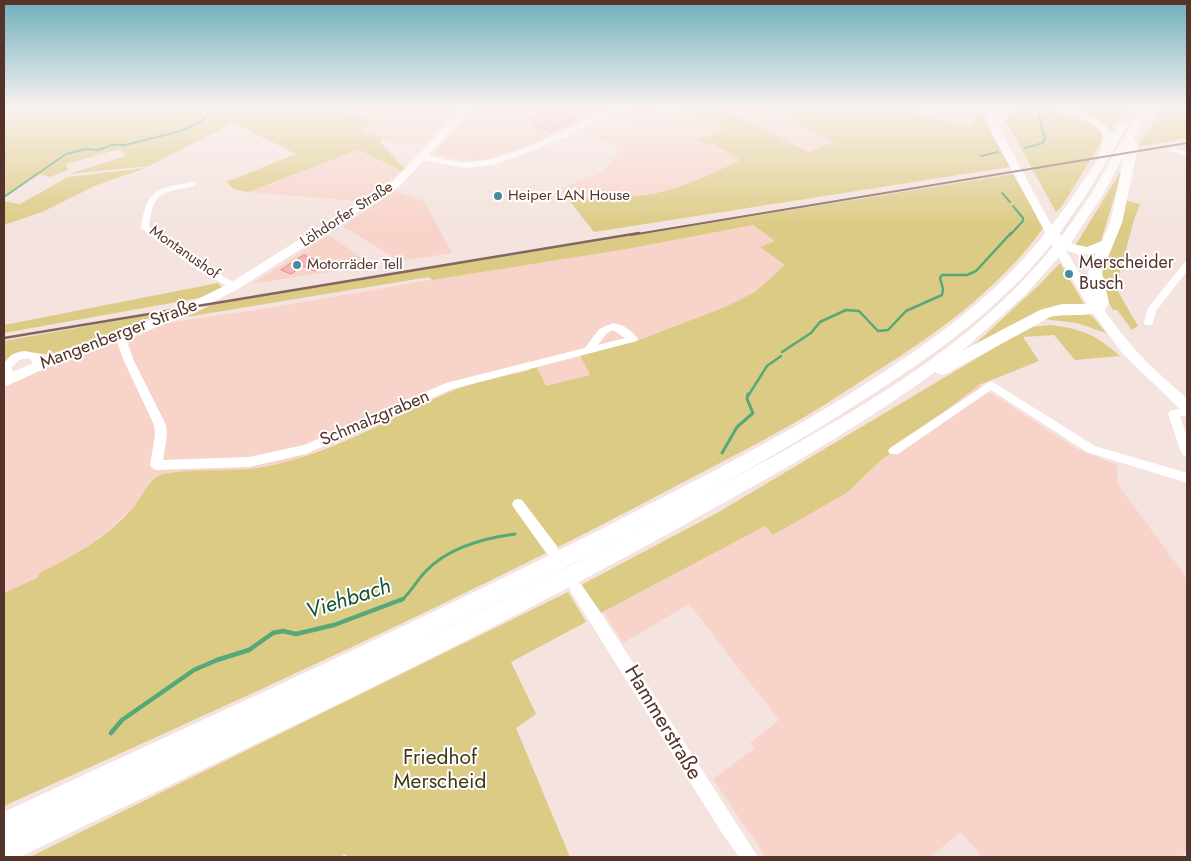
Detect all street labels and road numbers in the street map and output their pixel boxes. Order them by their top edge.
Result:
street label: Löhdorfer Straße [297,178,397,252]
street label: Montanushof [146,222,222,284]
street label: Mangenberger Straße [37,295,201,375]
street label: Schmalzgraben [317,386,433,452]
street label: Hammerstraße [618,661,706,785]

